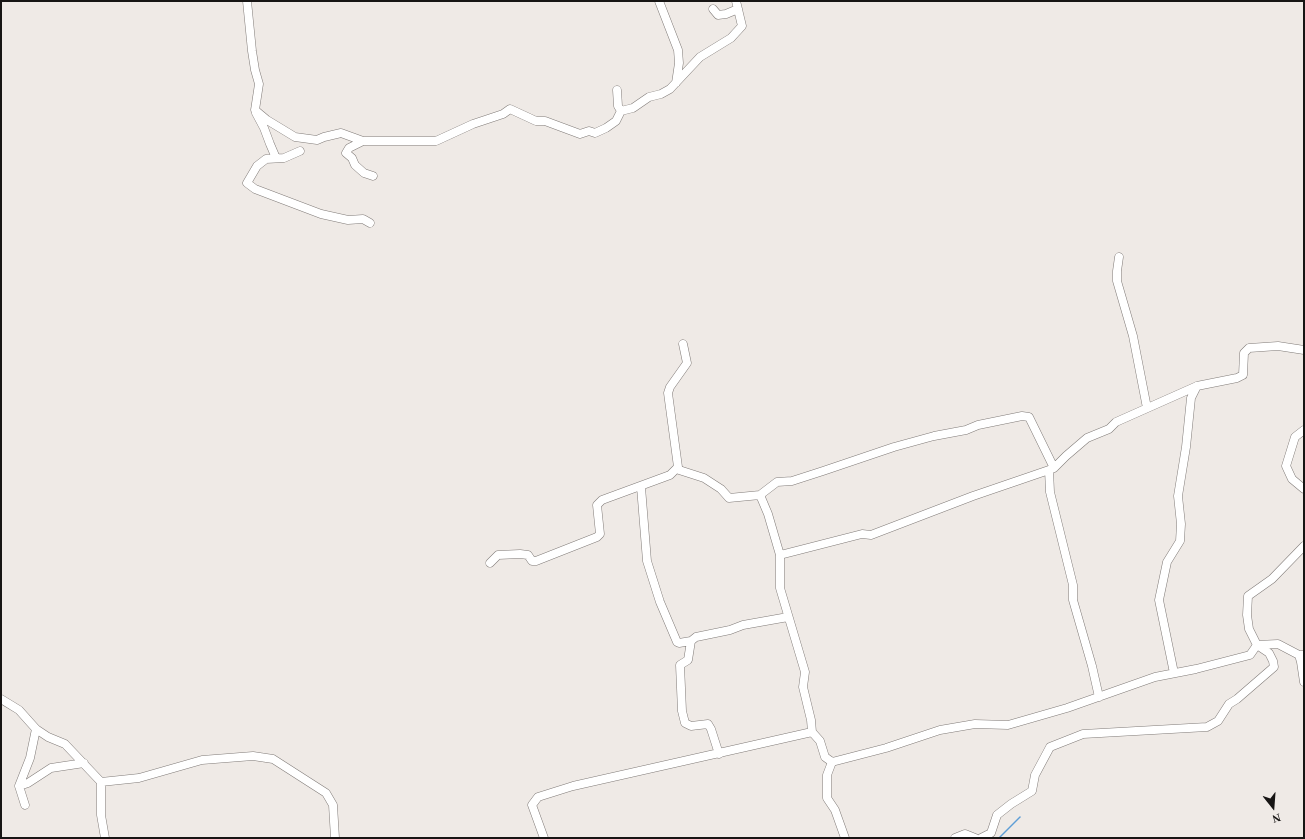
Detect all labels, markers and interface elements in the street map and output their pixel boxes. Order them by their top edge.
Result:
north arrow [1253,787,1293,827]
text: N [1271,812,1282,825]

